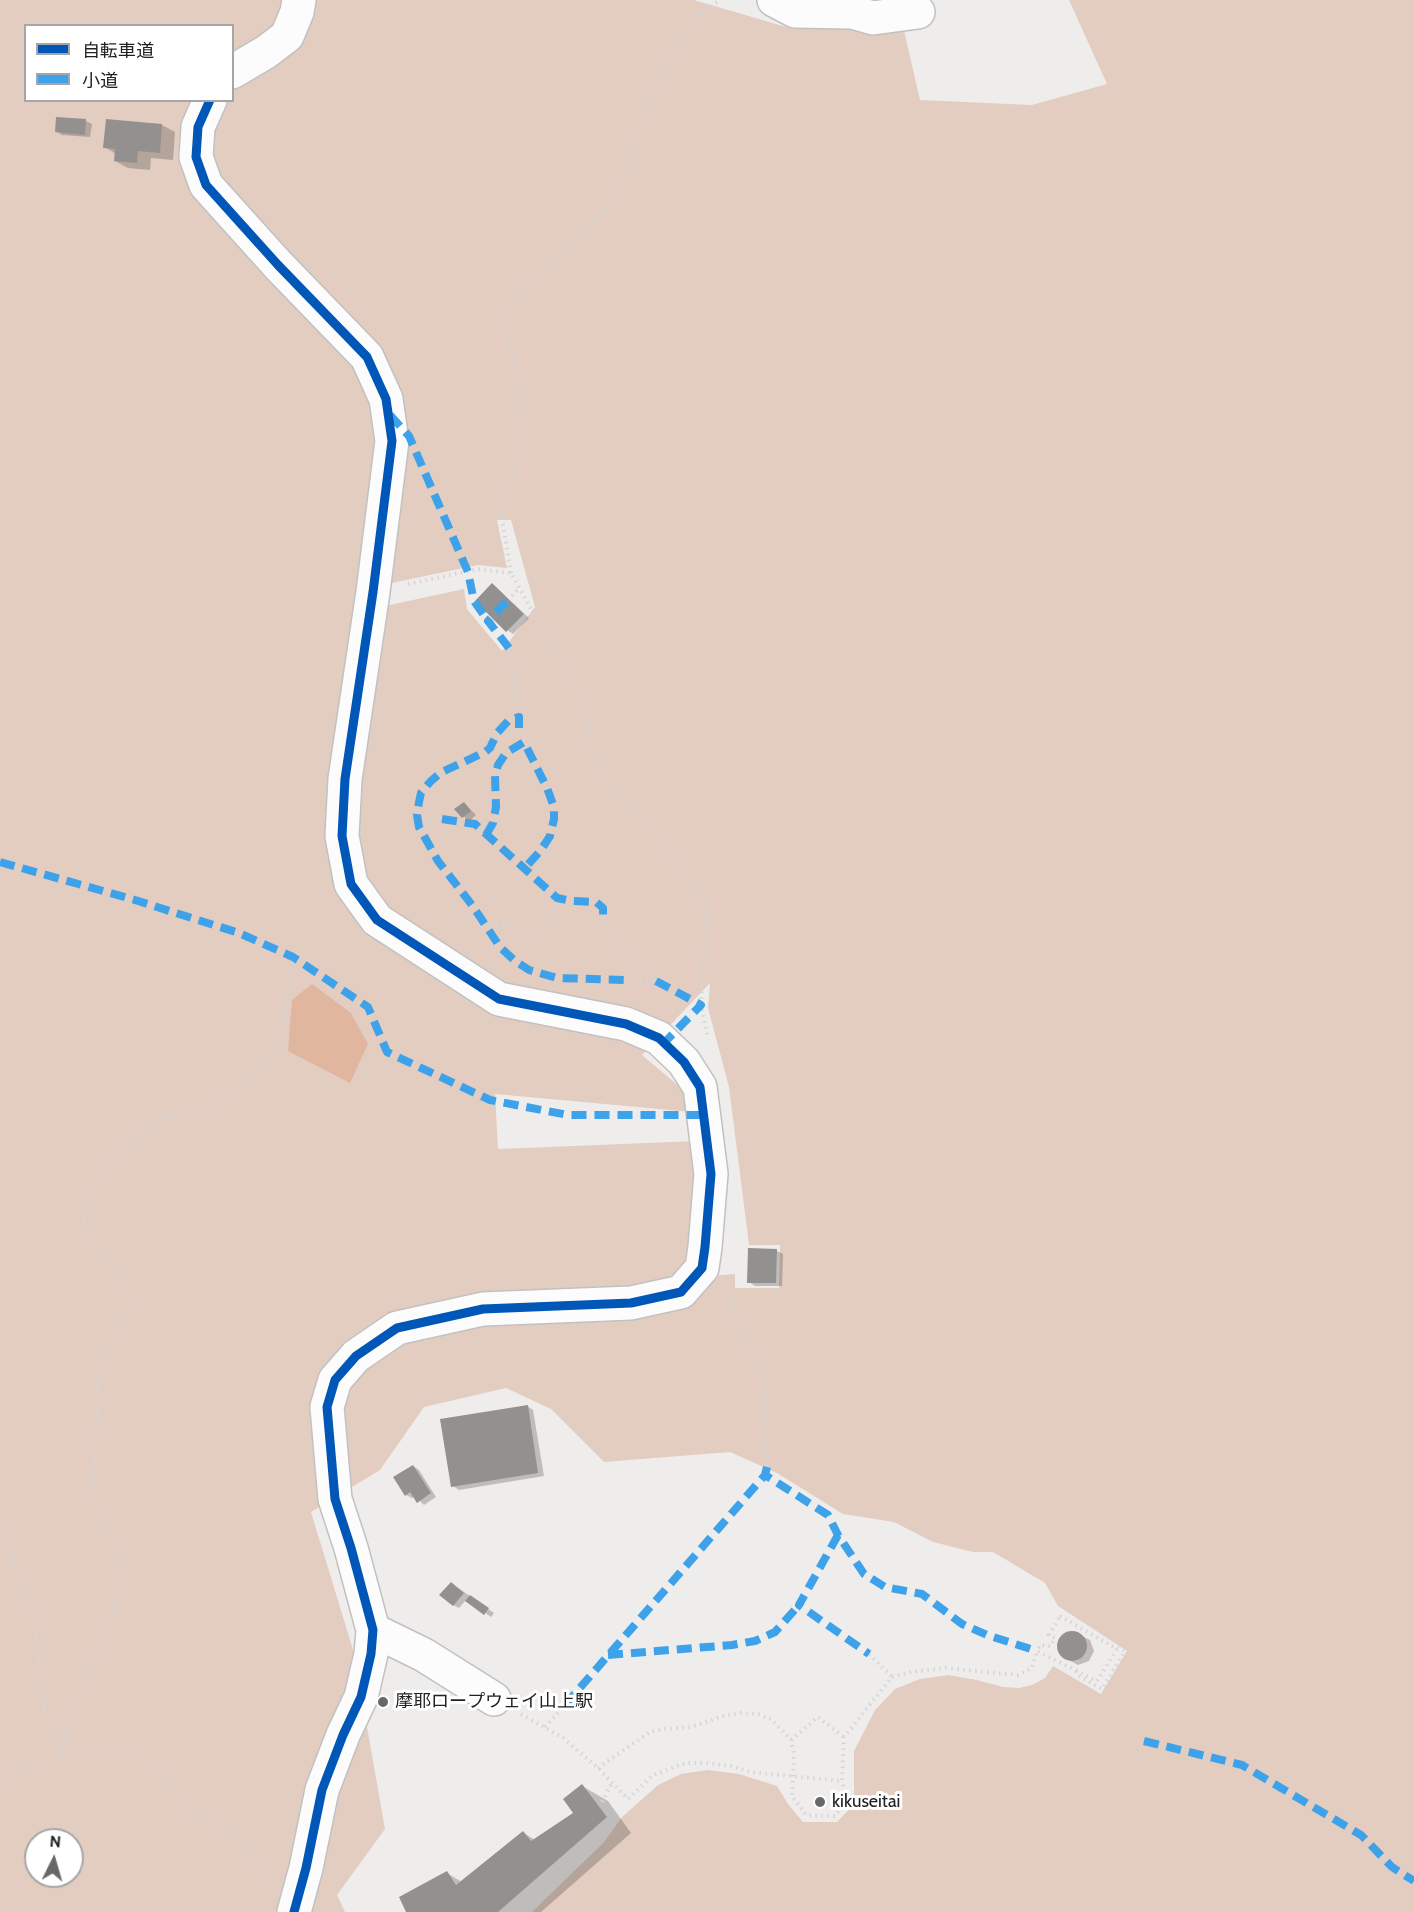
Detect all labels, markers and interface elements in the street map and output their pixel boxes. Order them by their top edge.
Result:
legend [24,24,234,102]
text: 自転車道 [82,40,154,62]
text: 小道 [82,70,118,92]
place label: 摩耶ロープウェイ山上駅 [395,1691,593,1713]
marker: 摩耶ロープウェイ山上駅 [376,1695,390,1709]
place label: kikuseitai [832,1791,900,1813]
marker: kikuseitai [813,1795,827,1809]
north arrow [24,1828,84,1888]
text: N [49,1832,62,1852]

